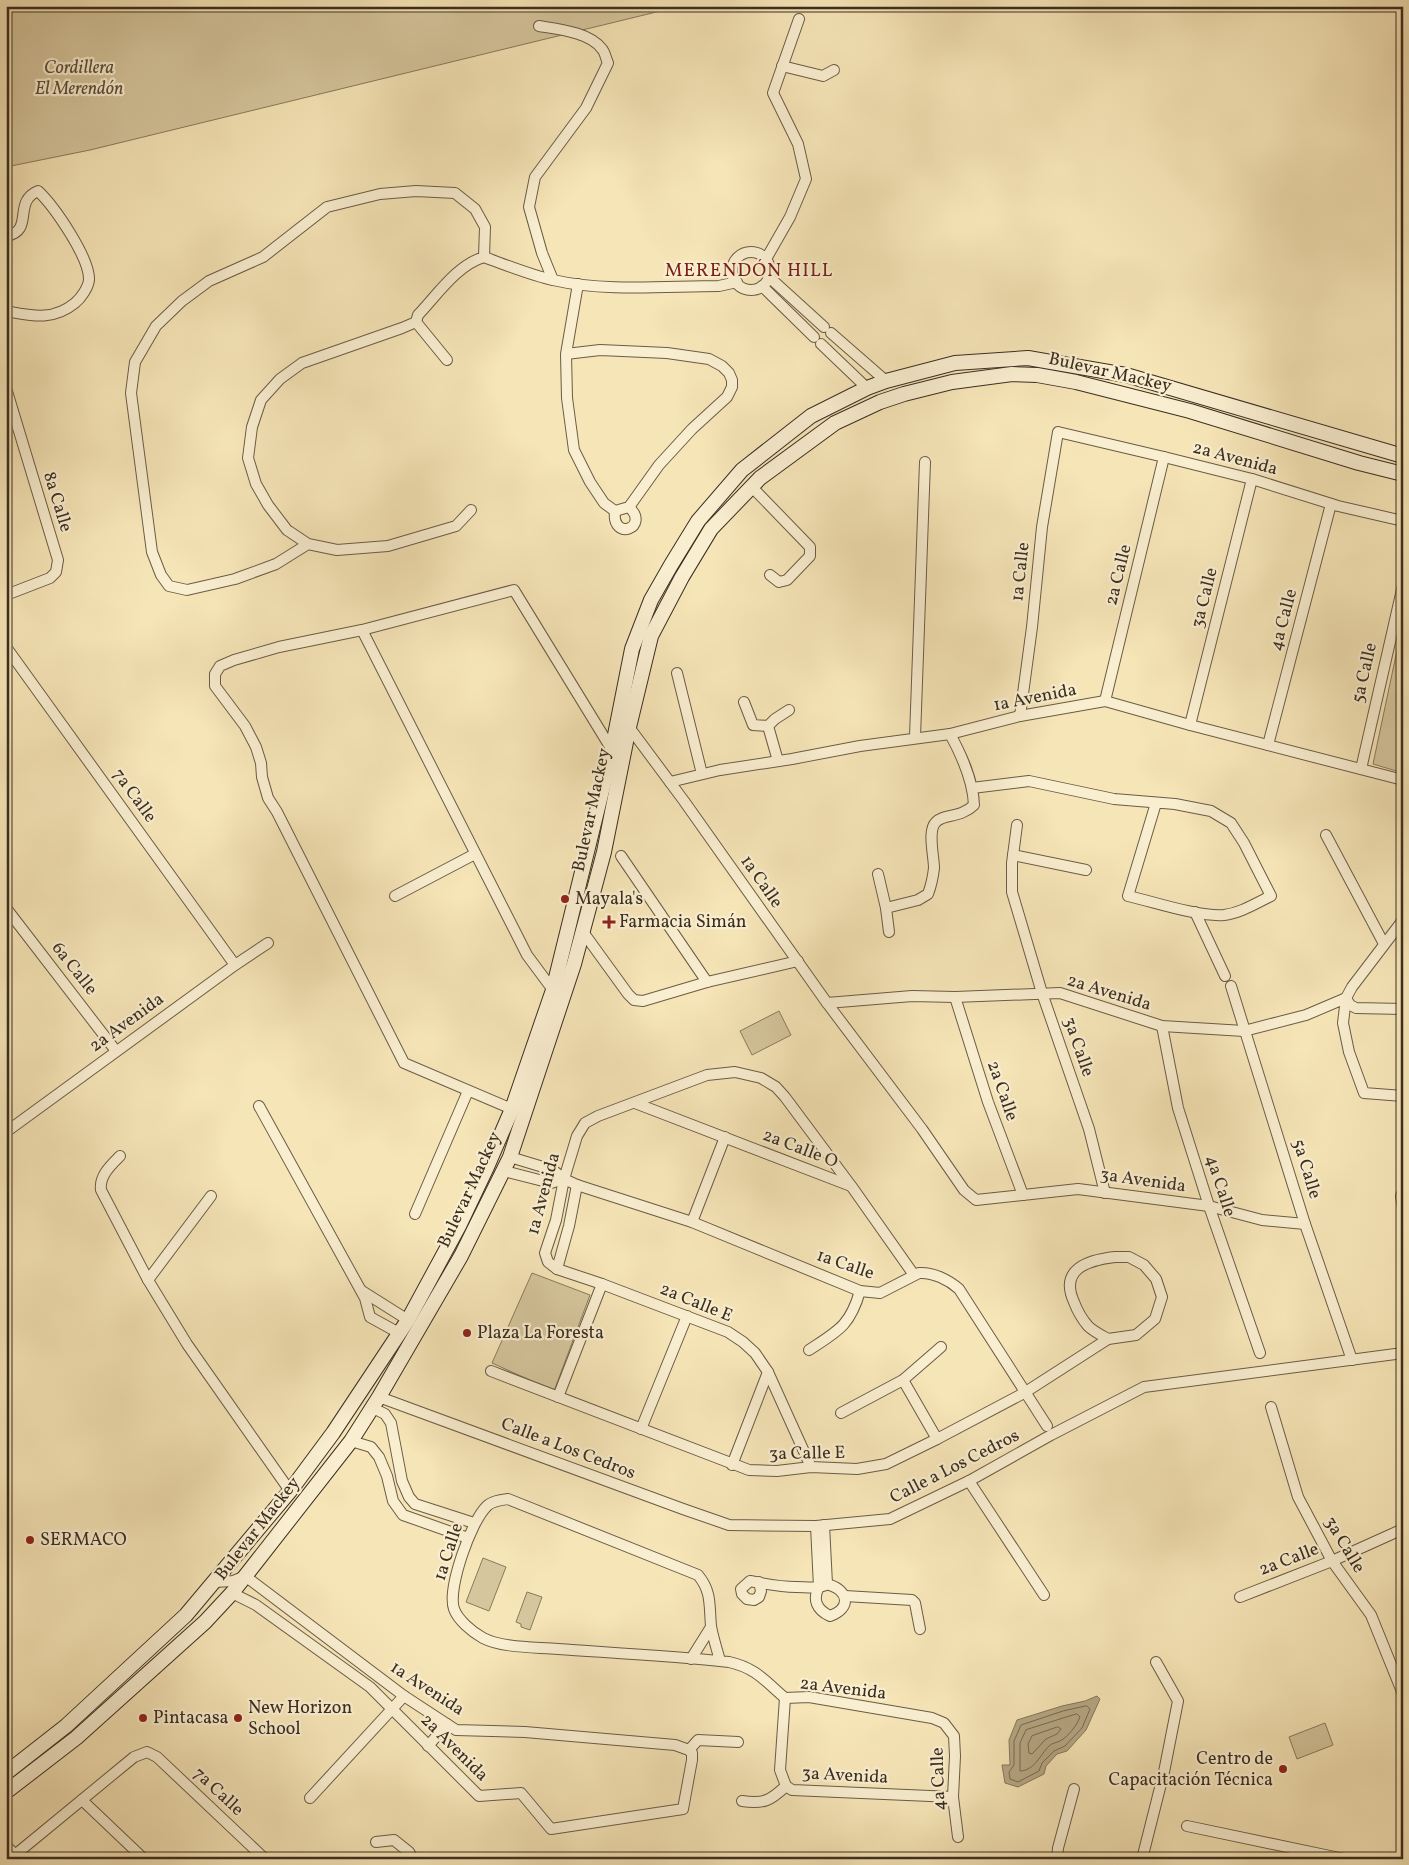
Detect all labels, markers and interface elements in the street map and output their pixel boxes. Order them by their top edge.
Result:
park label: Cordillera El Merendón [35,56,123,102]
district label: MERENDÓN HILL [665,258,833,284]
street label: Bulevar Mackey [1046,347,1174,399]
street label: 2a Avenida [1190,436,1280,482]
street label: 8a Calle [36,469,78,535]
street label: 1a Calle [1005,541,1037,603]
street label: 2a Calle [1099,542,1139,608]
street label: 3a Calle [1185,565,1225,631]
street label: 4a Calle [1264,586,1304,654]
street label: 5a Calle [1346,640,1384,706]
street label: 1a Avenida [991,678,1079,718]
street label: Bulevar Mackey [567,746,617,874]
street label: 7a Calle [106,764,162,828]
street label: 1a Calle [734,850,788,914]
place label: Mayala's [575,887,643,912]
marker: Mayala's [559,893,571,905]
place label: Farmacia Simán [619,910,747,935]
marker: Farmacia Simán [603,916,615,928]
street label: 6a Calle [45,937,103,1001]
street label: 2a Avenida [1064,968,1154,1018]
street label: 2a Avenida [84,987,170,1059]
street label: 3a Calle [1056,1014,1100,1080]
street label: 2a Calle [980,1058,1024,1124]
street label: 2a Calle O [759,1123,841,1175]
street label: Bulevar Mackey [432,1128,508,1252]
street label: 5a Calle [1285,1136,1327,1202]
street label: 1a Avenida [521,1150,567,1238]
street label: 4a Calle [1198,1152,1242,1220]
street label: 3a Avenida [1098,1163,1188,1199]
street label: 1a Calle [813,1243,877,1287]
street label: 2a Calle E [656,1277,736,1329]
place label: Plaza La Foresta [477,1321,604,1346]
marker: Plaza La Foresta [461,1327,473,1339]
street label: Calle a Los Cedros [497,1412,639,1486]
street label: Calle a Los Cedros [886,1424,1024,1510]
street label: 3a Calle E [769,1441,846,1467]
street label: Bulevar Mackey [209,1472,307,1586]
street label: 3a Calle [1317,1512,1371,1578]
street label: 1a Calle [428,1520,470,1584]
place label: SERMACO [40,1528,127,1553]
marker: SERMACO [24,1534,36,1546]
street label: 2a Calle [1255,1537,1323,1583]
street label: 1a Avenida [385,1656,469,1722]
street label: 2a Avenida [798,1671,888,1707]
place label: New Horizon School [248,1696,352,1742]
place label: Pintacasa [153,1706,229,1731]
street label: 2a Avenida [414,1708,494,1788]
marker: Pintacasa [137,1712,149,1724]
marker: New Horizon School [232,1712,244,1724]
street label: 4a Calle [925,1747,953,1811]
place label: Centro de Capacitación Técnica [1109,1747,1273,1793]
street label: 3a Avenida [801,1761,889,1791]
street label: 7a Calle [187,1762,249,1822]
marker: Centro de Capacitación Técnica [1277,1763,1289,1775]

